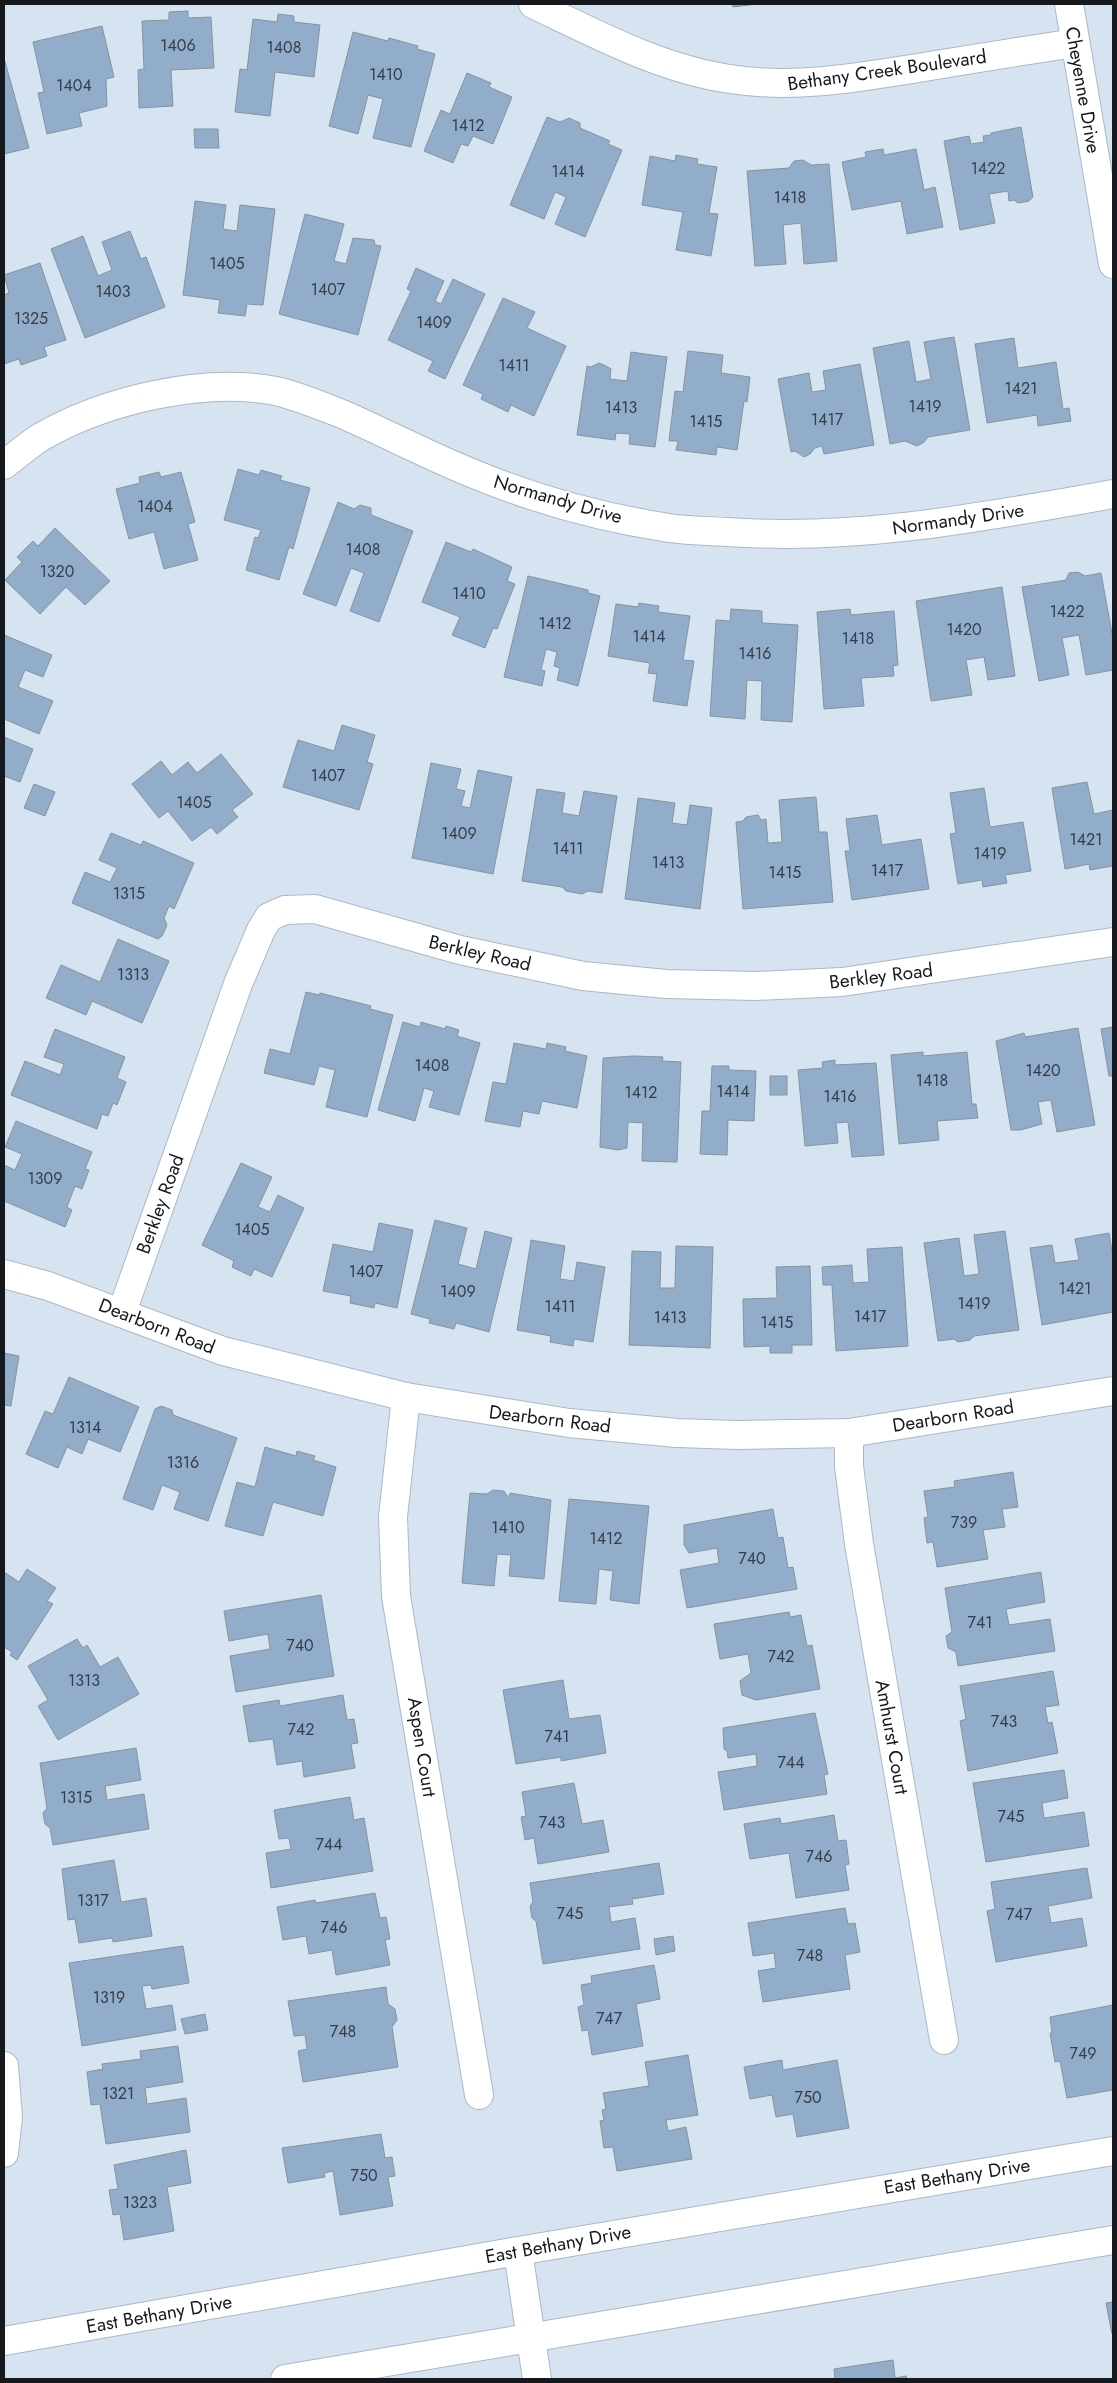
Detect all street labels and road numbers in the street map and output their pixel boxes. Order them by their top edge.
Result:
street label: Cheyenne Drive [1059,25,1107,156]
street label: Bethany Creek Boulevard [786,43,988,97]
street label: Normandy Drive [491,468,626,530]
street label: Normandy Drive [890,496,1026,542]
street label: Berkley Road [426,928,534,978]
street label: Berkley Road [828,956,934,996]
street label: Berkley Road [129,1150,191,1258]
street label: Dearborn Road [95,1291,219,1361]
street label: Dearborn Road [890,1393,1016,1439]
street label: Dearborn Road [487,1398,613,1440]
street label: Amhurst Court [869,1677,915,1797]
street label: Aspen Court [401,1695,443,1799]
street label: East Bethany Drive [882,2151,1032,2201]
street label: East Bethany Drive [483,2218,633,2270]
street label: East Bethany Drive [84,2288,234,2340]

